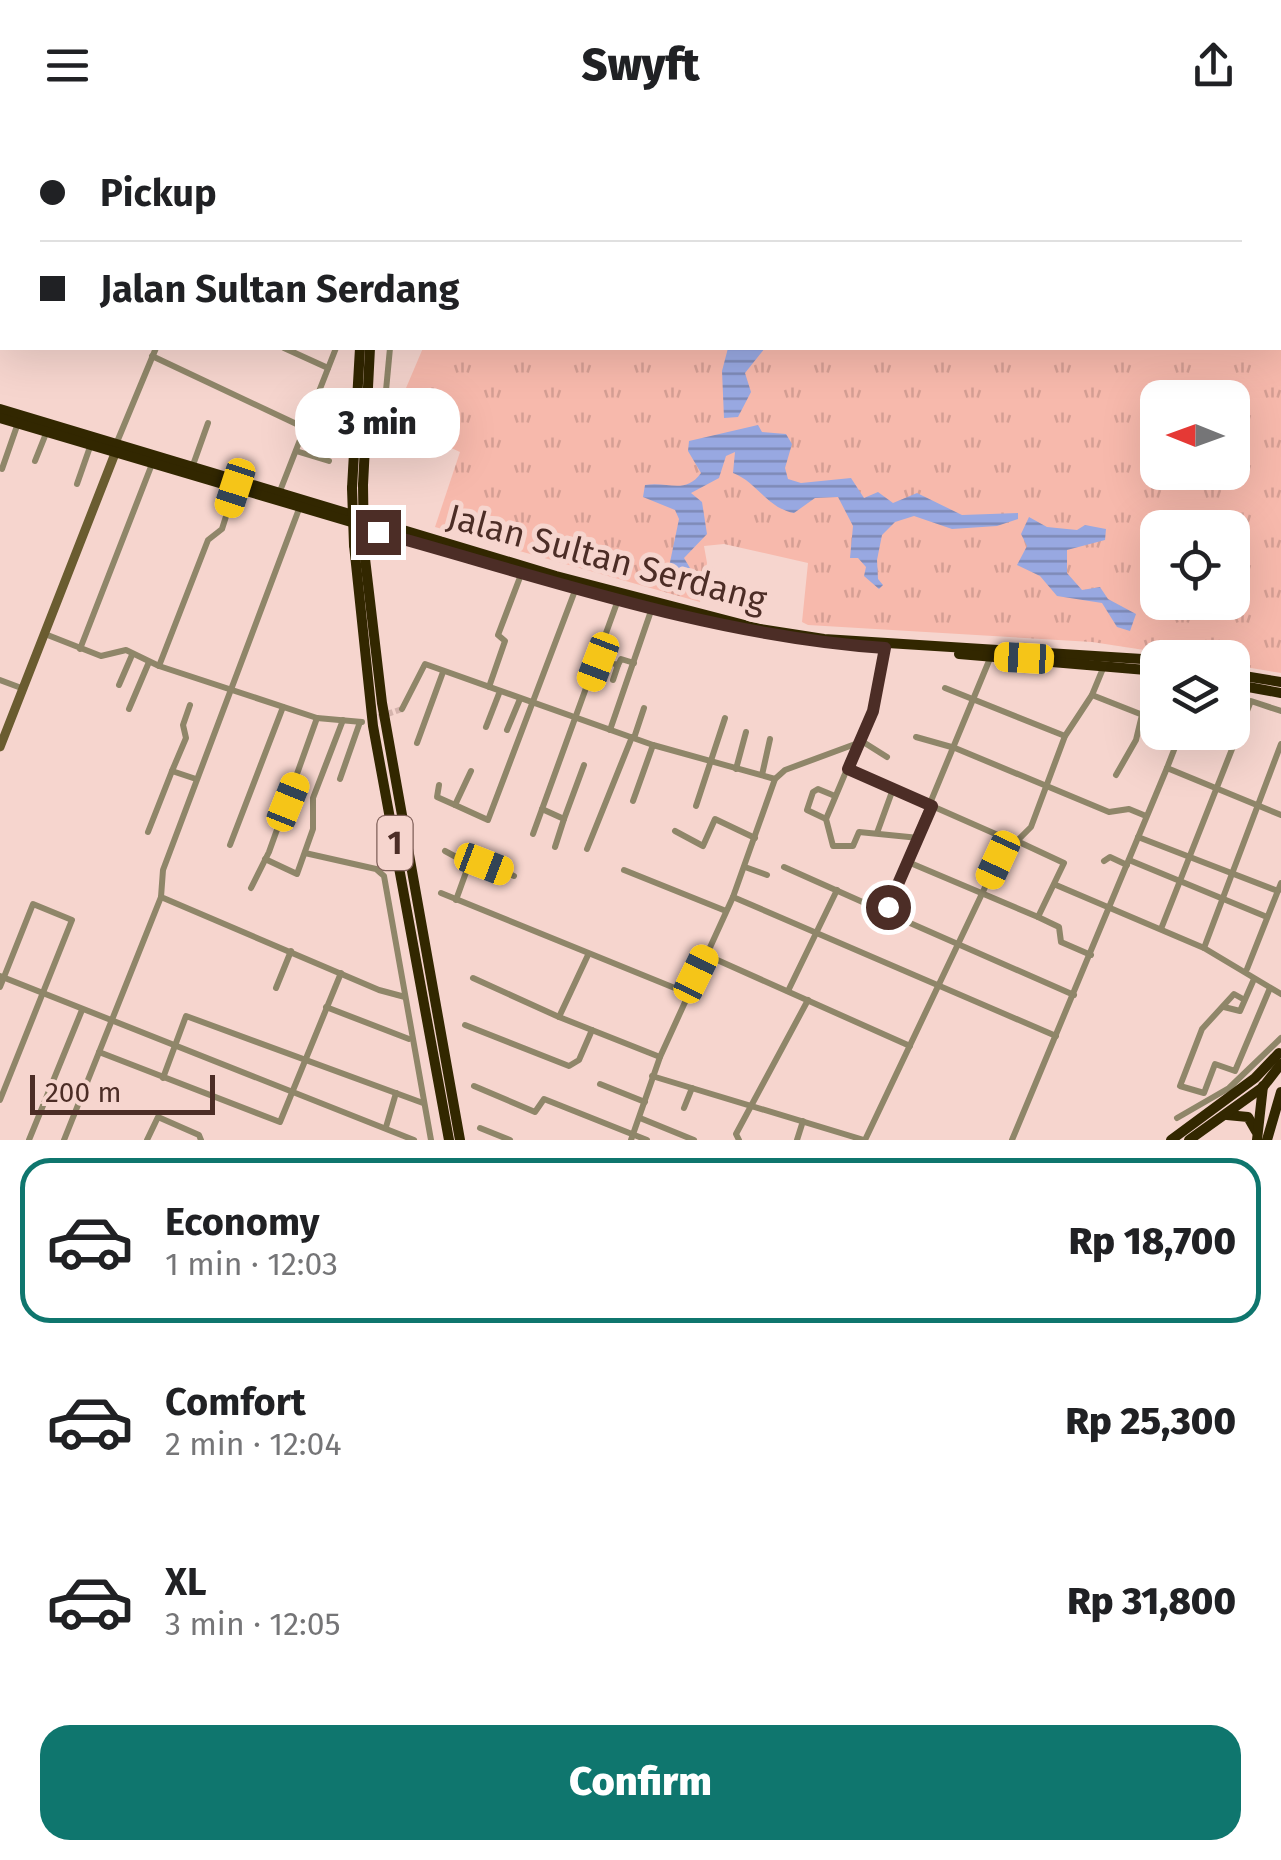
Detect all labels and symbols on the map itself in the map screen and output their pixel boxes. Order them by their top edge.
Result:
north arrow [1140,380,1250,490]
callout: 3 min [296,387,460,457]
car [211,455,259,521]
street label: Jalan Sultan Serdang [443,495,772,621]
route end [356,510,401,555]
car [573,629,623,695]
car [993,641,1055,675]
car [263,769,313,835]
road number: 1 [378,816,412,870]
car [972,826,1024,894]
car [451,839,517,889]
route start [866,885,911,930]
car [669,940,723,1008]
scale bar [30,1070,215,1114]

